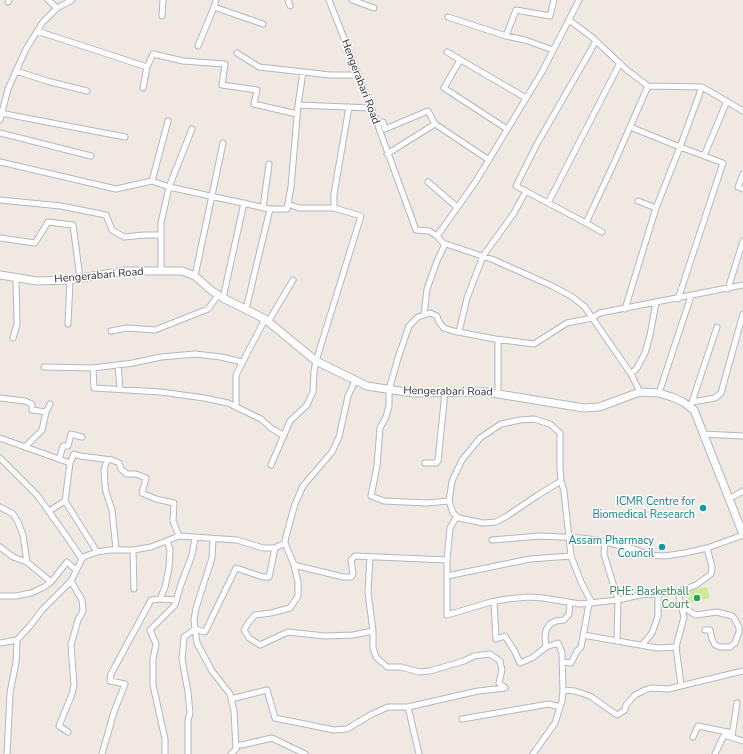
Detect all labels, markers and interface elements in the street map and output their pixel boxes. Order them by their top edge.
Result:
street label: Hengerabari Road [338,38,382,126]
street label: Hengerabari Road [54,266,144,286]
street label: Hengerabari Road [403,385,493,399]
place label: ICMR Centre for Biomedical Research [592,495,695,521]
marker: ICMR Centre for Biomedical Research [698,503,708,513]
place label: Assam Pharmacy Council [568,534,654,560]
marker: Assam Pharmacy Council [657,542,667,552]
place label: PHE: Basketball Court [610,585,689,611]
marker: PHE: Basketball Court [692,593,702,603]

